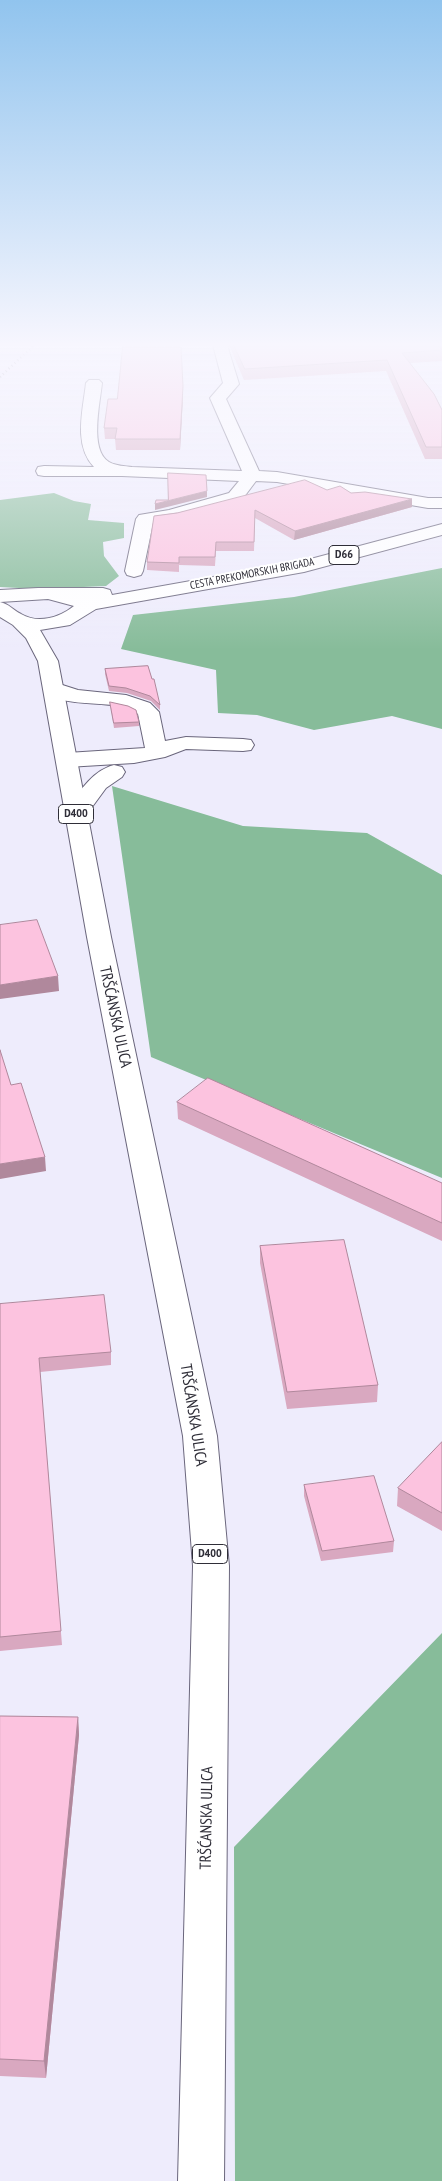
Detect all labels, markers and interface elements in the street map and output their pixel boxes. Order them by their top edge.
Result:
road number: D66 [329,546,359,564]
street label: CESTA PREKOMORSKIH BRIGADA [189,555,315,593]
road number: D400 [58,804,94,824]
street label: TRŠĆANSKA ULICA [95,964,135,1070]
street label: TRŠĆANSKA ULICA [175,1362,211,1468]
road number: D400 [192,1545,228,1564]
street label: TRŠĆANSKA ULICA [197,1766,217,1870]

